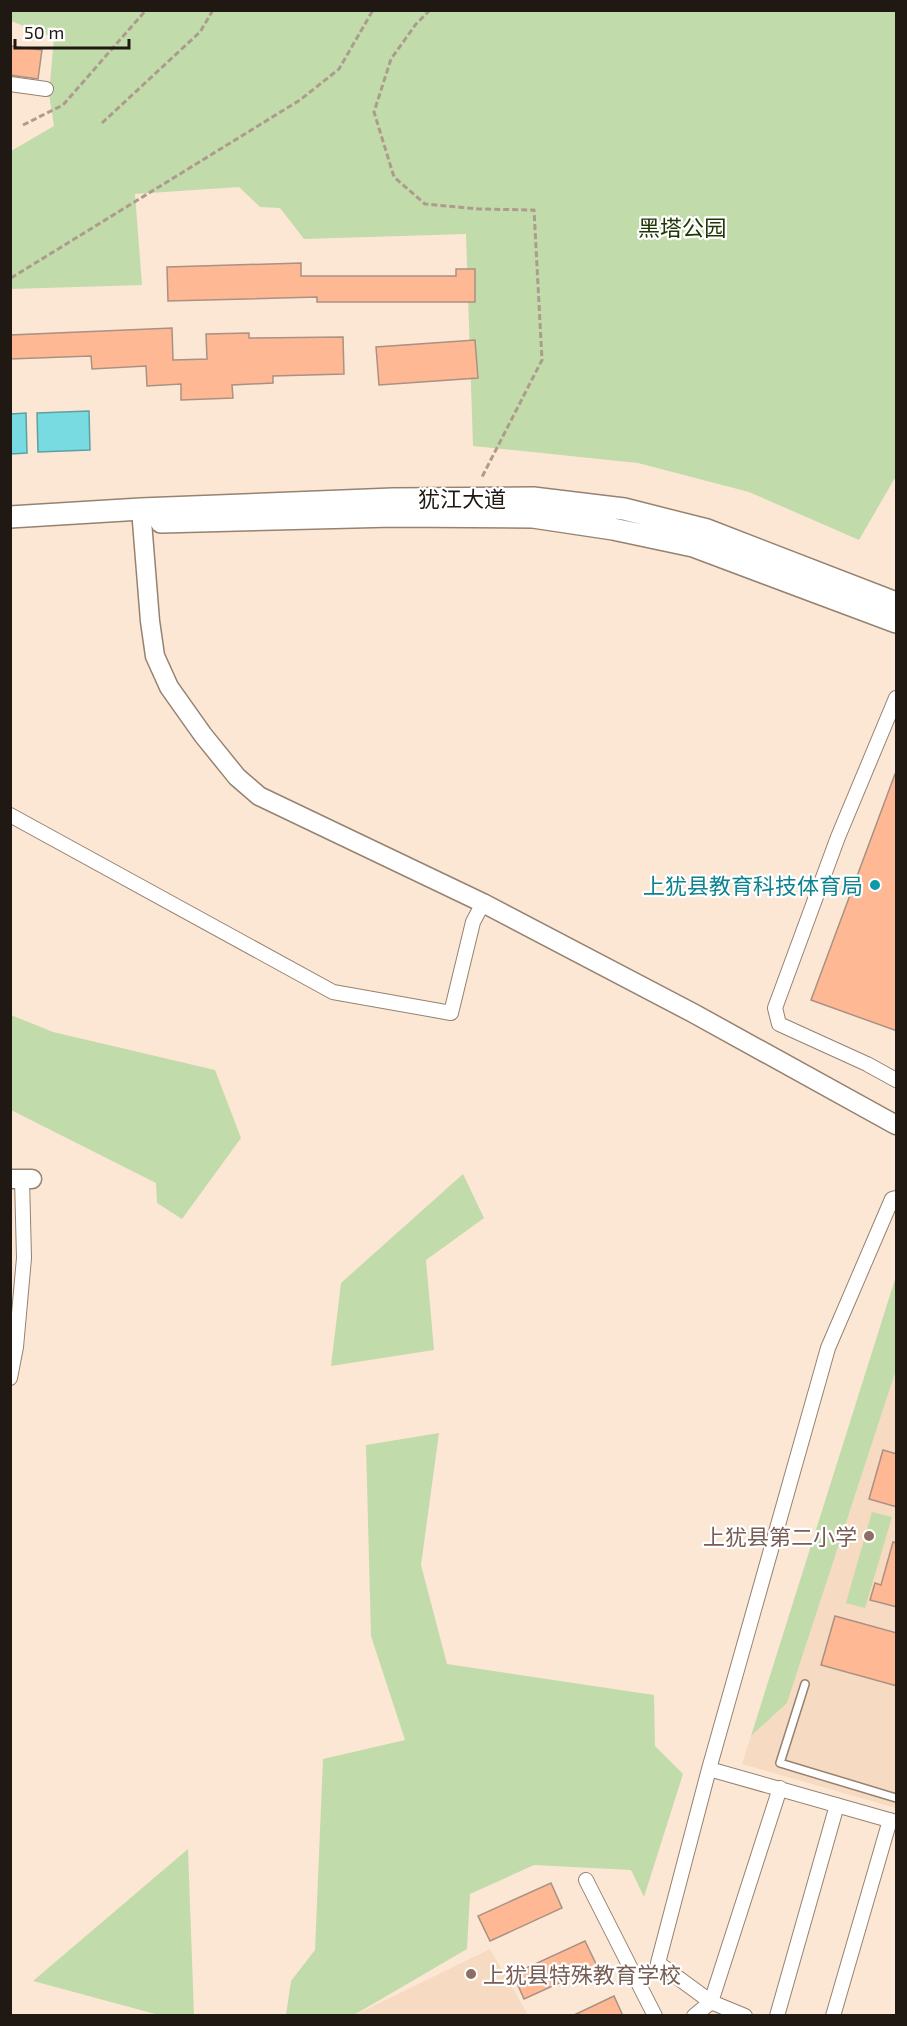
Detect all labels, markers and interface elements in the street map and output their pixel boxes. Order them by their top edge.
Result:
scale bar [15,12,129,50]
text: 50 m [24,21,64,43]
park label: 黑塔公园 [638,214,726,240]
street label: 犹江大道 [418,485,506,511]
place label: 上犹县教育科技体育局 [643,872,863,898]
marker: 上犹县教育科技体育局 [868,878,882,892]
place label: 上犹县第二小学 [703,1523,857,1549]
marker: 上犹县第二小学 [862,1529,876,1543]
place label: 上犹县特殊教育学校 [483,1961,681,1987]
marker: 上犹县特殊教育学校 [464,1967,478,1981]

